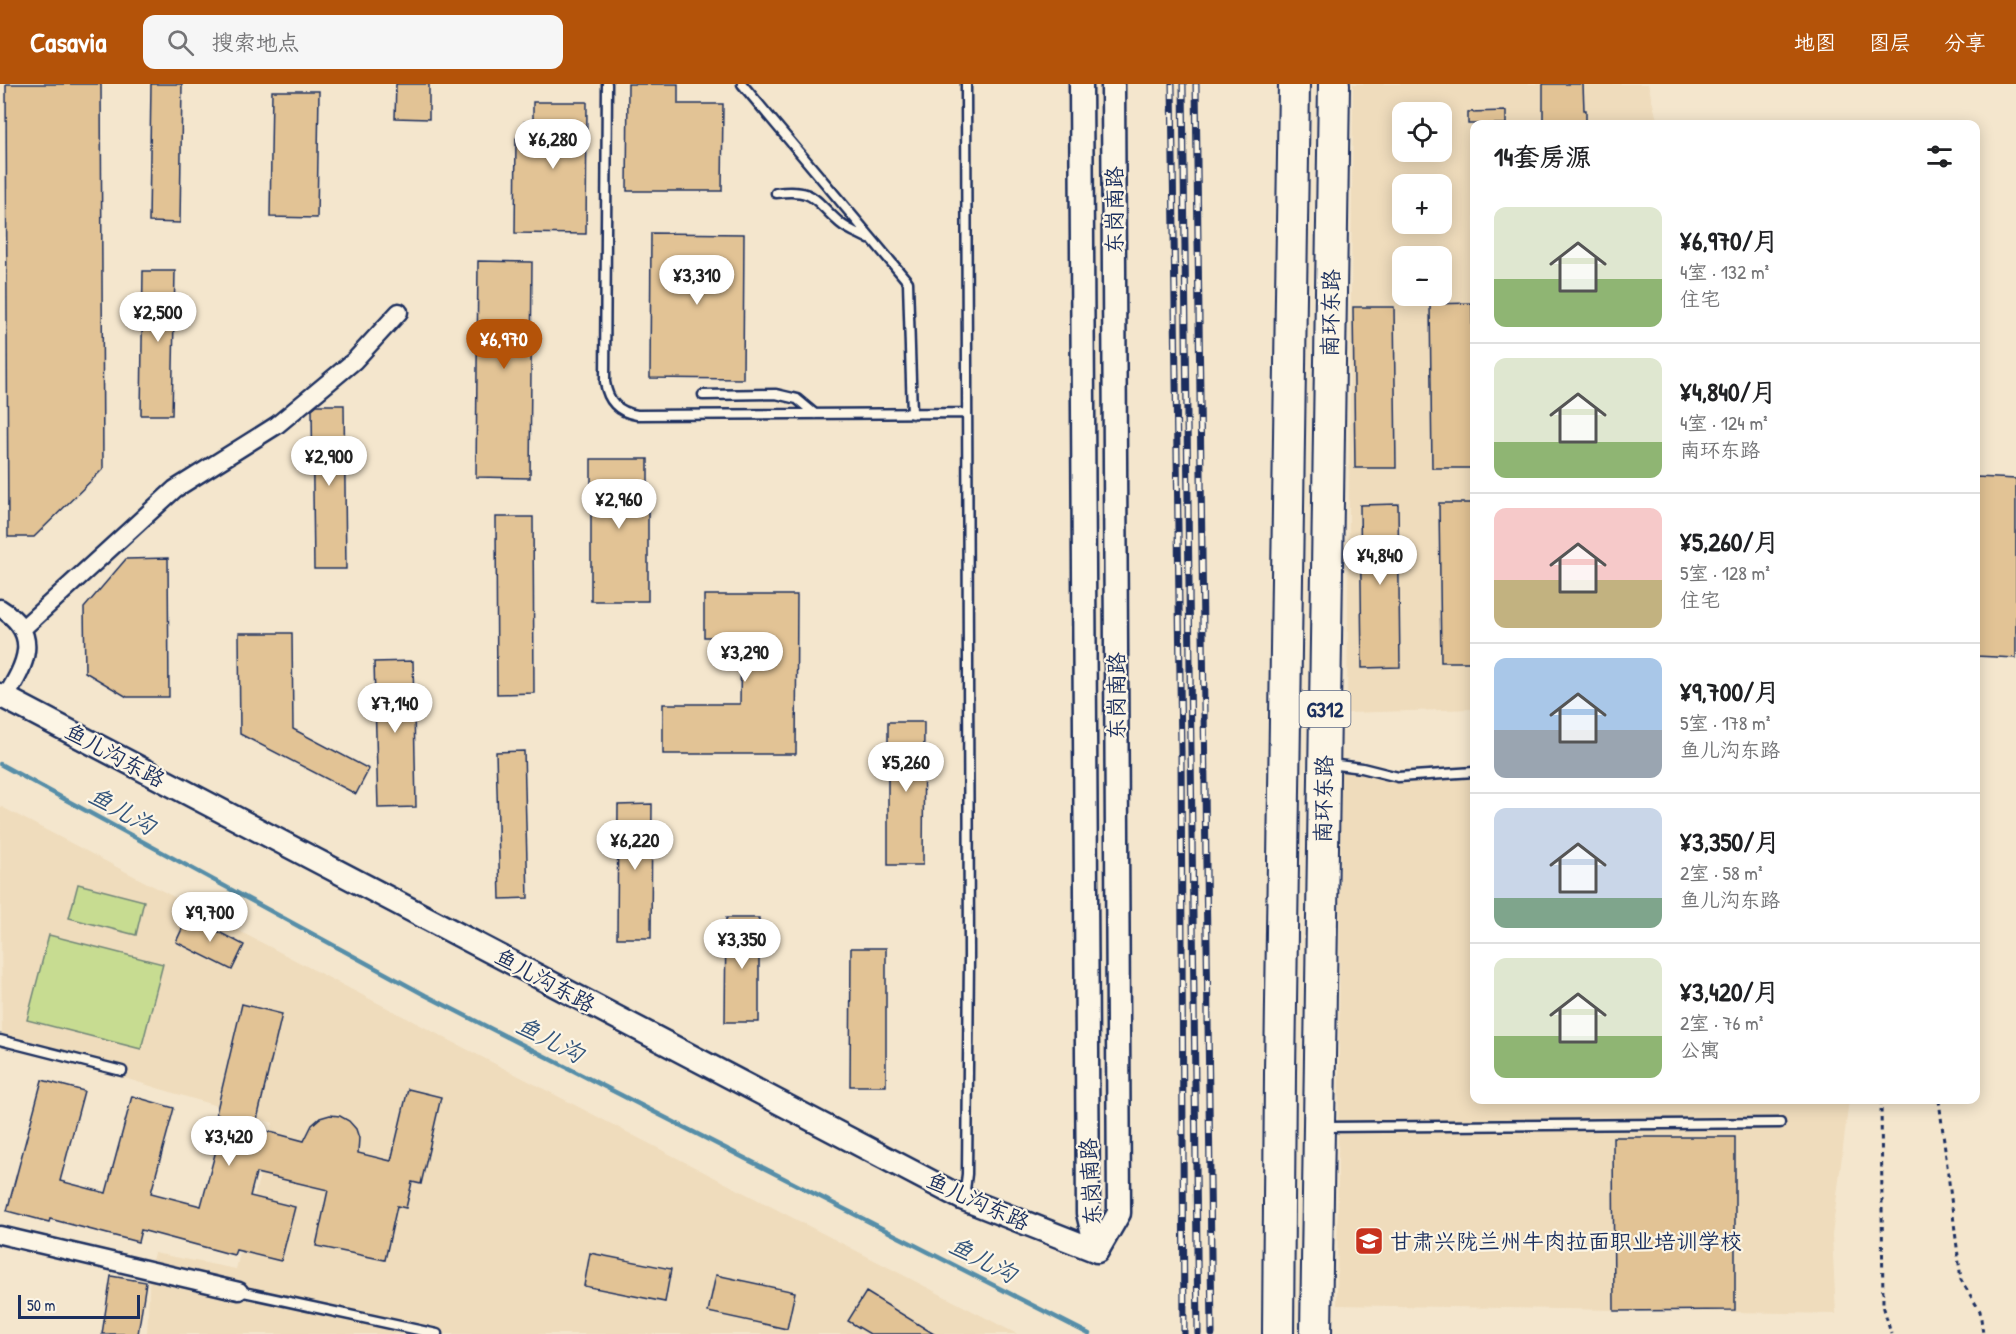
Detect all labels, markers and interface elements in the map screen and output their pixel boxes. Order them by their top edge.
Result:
search box [143,15,563,69]
text: Casavia [30,23,107,61]
icon: search [164,26,197,59]
text: 搜索地点 [212,27,300,57]
text: 地图 [1794,28,1836,57]
text: 图层 [1869,28,1911,57]
text: 分享 [1944,28,1986,57]
map controls [1392,102,1452,306]
button: locate [1392,102,1452,162]
pin: ¥6,280 [504,119,602,170]
text: ¥6,280 [529,125,577,152]
text: 14套房源 [1494,139,1591,174]
icon: filters [1923,140,1956,173]
street label: 东岗南路 [1099,166,1129,254]
button: + [1392,174,1452,234]
text: ¥6,970/月 [1680,223,1779,258]
icon: home [1542,231,1614,303]
button: − [1392,246,1452,306]
pin: ¥3,310 [648,255,746,306]
text: 4室 · 132 m² [1680,258,1769,285]
text: ¥3,310 [673,261,721,288]
street label: 南环东路 [1314,269,1346,357]
text: 住宅 [1680,285,1720,312]
pin: ¥2,500 [109,292,207,343]
text: ¥2,500 [133,298,183,325]
pin: ¥6,970 [455,319,553,370]
text: ¥6,970 [480,325,528,352]
text: ¥4,840/月 [1680,374,1777,409]
icon: home [1542,382,1614,454]
text: 4室 · 124 m² [1680,409,1768,436]
pin: ¥2,900 [280,436,378,487]
text: 南环东路 [1680,436,1760,463]
text: ¥2,900 [305,442,353,469]
pin: ¥2,960 [570,479,668,530]
text: ¥2,960 [596,485,642,512]
text: ¥5,260/月 [1680,524,1780,559]
icon: home [1542,532,1614,604]
pin: ¥4,840 [1331,535,1429,586]
text: ¥4,840 [1357,541,1403,568]
text: 5室 · 128 m² [1680,559,1770,586]
text: 住宅 [1680,586,1720,613]
pin: ¥3,290 [696,632,794,683]
text: ¥3,290 [721,638,769,665]
street label: 东岗南路 [1101,652,1131,740]
text: ¥9,700/月 [1680,674,1780,709]
icon: home [1542,682,1614,754]
pin: ¥7,140 [346,683,444,734]
text: ¥7,140 [372,689,418,716]
road number: G312 [1300,691,1350,727]
text: 5室 · 178 m² [1680,709,1770,736]
street label: 鱼儿沟东路 [59,716,171,794]
text: 鱼儿沟东路 [1680,736,1780,763]
pin: ¥5,260 [857,742,955,793]
text: ¥5,260 [882,748,930,775]
street label: 南环东路 [1307,755,1339,843]
water label: 鱼儿沟 [83,779,163,842]
pin: ¥6,220 [586,820,684,871]
text: ¥3,350/月 [1680,824,1780,859]
text: ¥6,220 [611,826,659,853]
icon: home [1542,832,1614,904]
text: 2室 · 58 m² [1680,859,1762,886]
text: 鱼儿沟东路 [1680,886,1780,913]
pin: ¥9,700 [161,892,259,943]
text: ¥9,700 [186,898,234,925]
pin: ¥3,350 [693,919,791,970]
text: ¥3,350 [718,925,766,952]
street label: 鱼儿沟东路 [489,941,601,1019]
text: ¥3,420/月 [1680,974,1780,1009]
icon: home [1542,982,1614,1054]
water label: 鱼儿沟 [511,1008,591,1071]
text: 2室 · 76 m² [1680,1009,1763,1036]
text: 公寓 [1680,1036,1720,1063]
pin: ¥3,420 [180,1116,278,1167]
text: ¥3,420 [205,1122,253,1149]
street label: 东岗南路 [1073,1137,1107,1227]
street label: 鱼儿沟东路 [922,1165,1034,1237]
school or university icon: 甘肃兴陇兰州牛肉拉面职业培训学校 [1353,1225,1385,1257]
place label: 甘肃兴陇兰州牛肉拉面职业培训学校 [1390,1226,1742,1256]
water label: 鱼儿沟 [944,1228,1024,1291]
scale bar [18,1292,140,1320]
text: 50 m [27,1294,56,1316]

